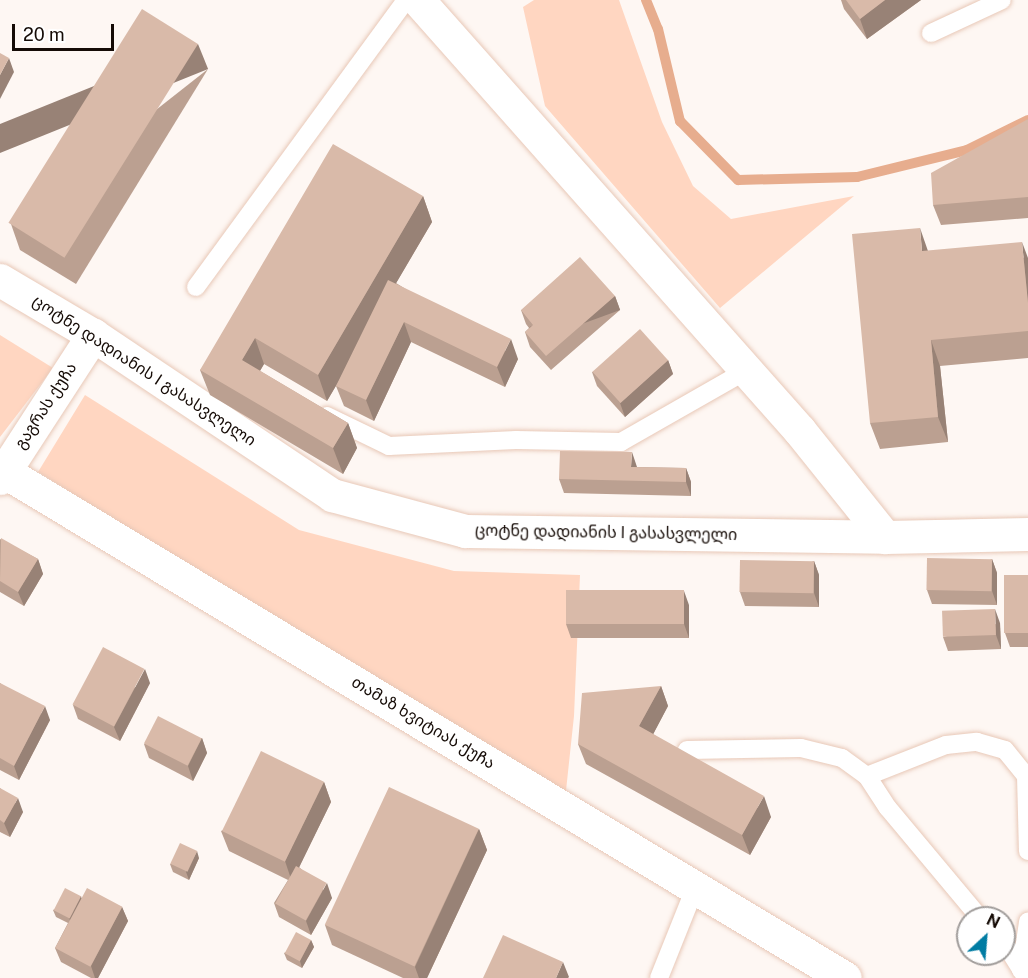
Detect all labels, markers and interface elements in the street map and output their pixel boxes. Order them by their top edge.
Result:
scale bar [15,12,117,50]
text: 20 m [23,24,65,45]
street label: ცოტნე დადიანის I გასასვლელი [29,291,259,451]
street label: გაგრას ქუჩა [11,359,81,453]
street label: ცოტნე დადიანის I გასასვლელი [475,521,737,545]
street label: თამაზ ხვიტიას ქუჩა [348,673,498,773]
north arrow [956,906,1016,966]
text: N [983,910,1003,932]

